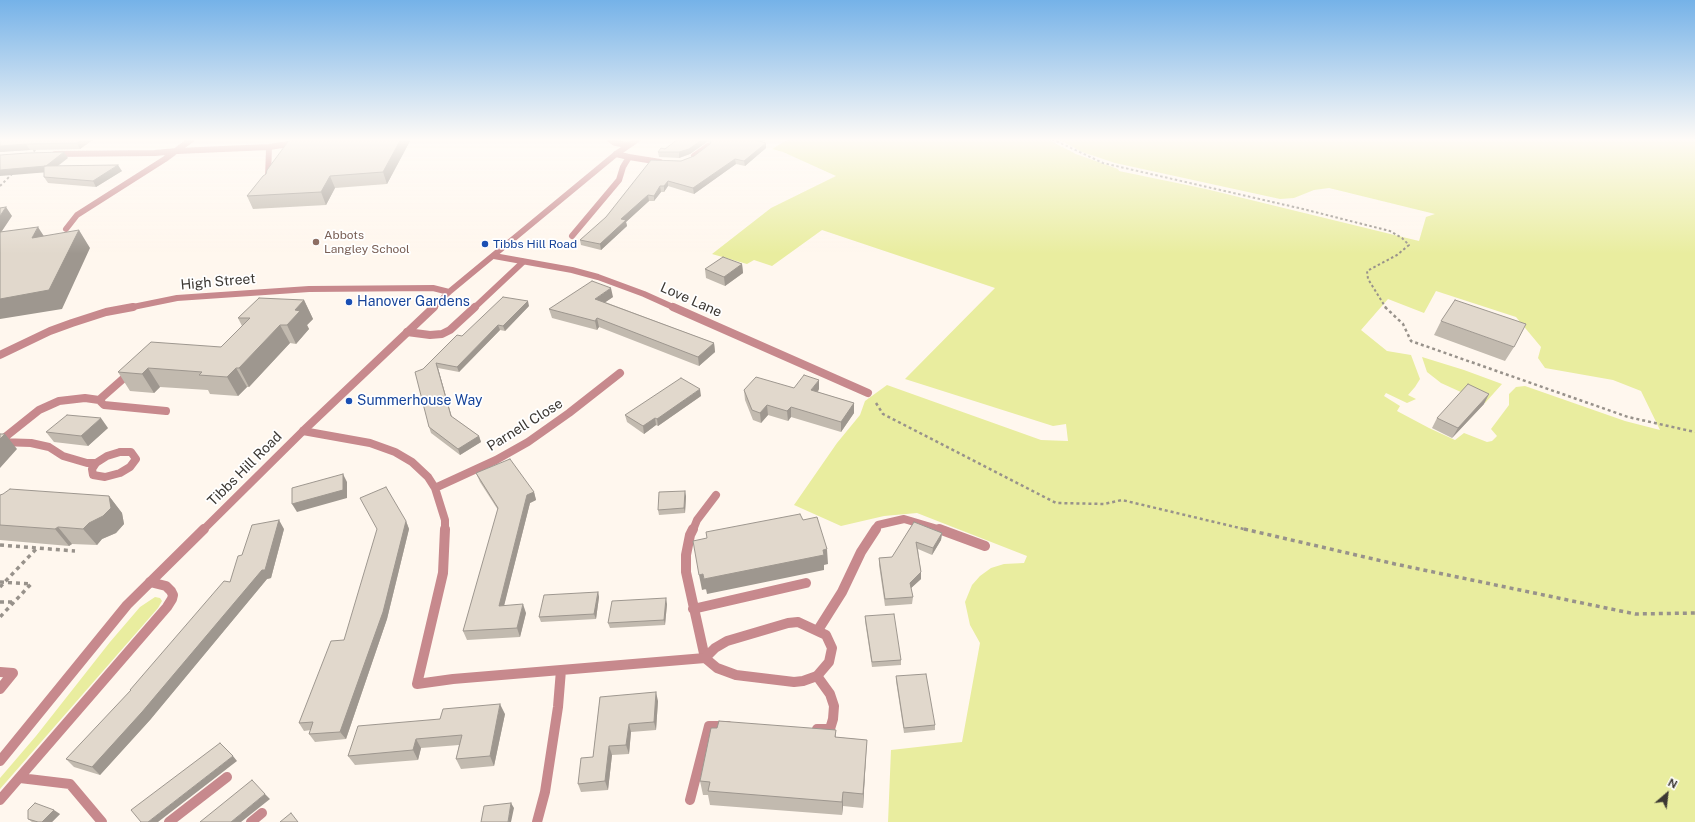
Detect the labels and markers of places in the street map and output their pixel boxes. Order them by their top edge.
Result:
place label: Abbots Langley School [324,228,410,256]
marker: Abbots Langley School [311,237,321,247]
place label: Tibbs Hill Road [493,237,577,251]
marker: Tibbs Hill Road [480,239,490,249]
place label: Hanover Gardens [357,294,470,310]
marker: Hanover Gardens [344,297,354,307]
place label: Summerhouse Way [357,393,482,409]
marker: Summerhouse Way [344,396,354,406]

